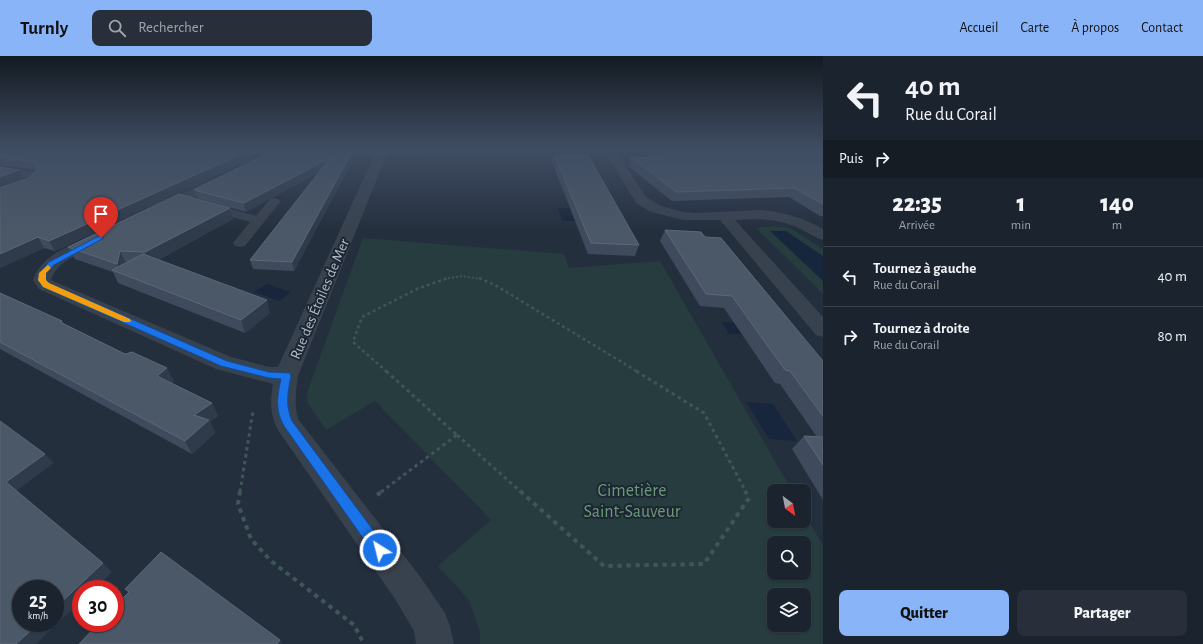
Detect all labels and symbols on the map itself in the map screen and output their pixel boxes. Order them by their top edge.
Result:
pin [84,197,118,238]
street label: Rue des Étoiles de Mer [286,236,352,361]
park label: Cimetière Saint-Sauveur [584,482,681,521]
north arrow [767,484,811,528]
position arrow [359,529,401,571]
speed limit sign: 30 [72,580,124,632]

